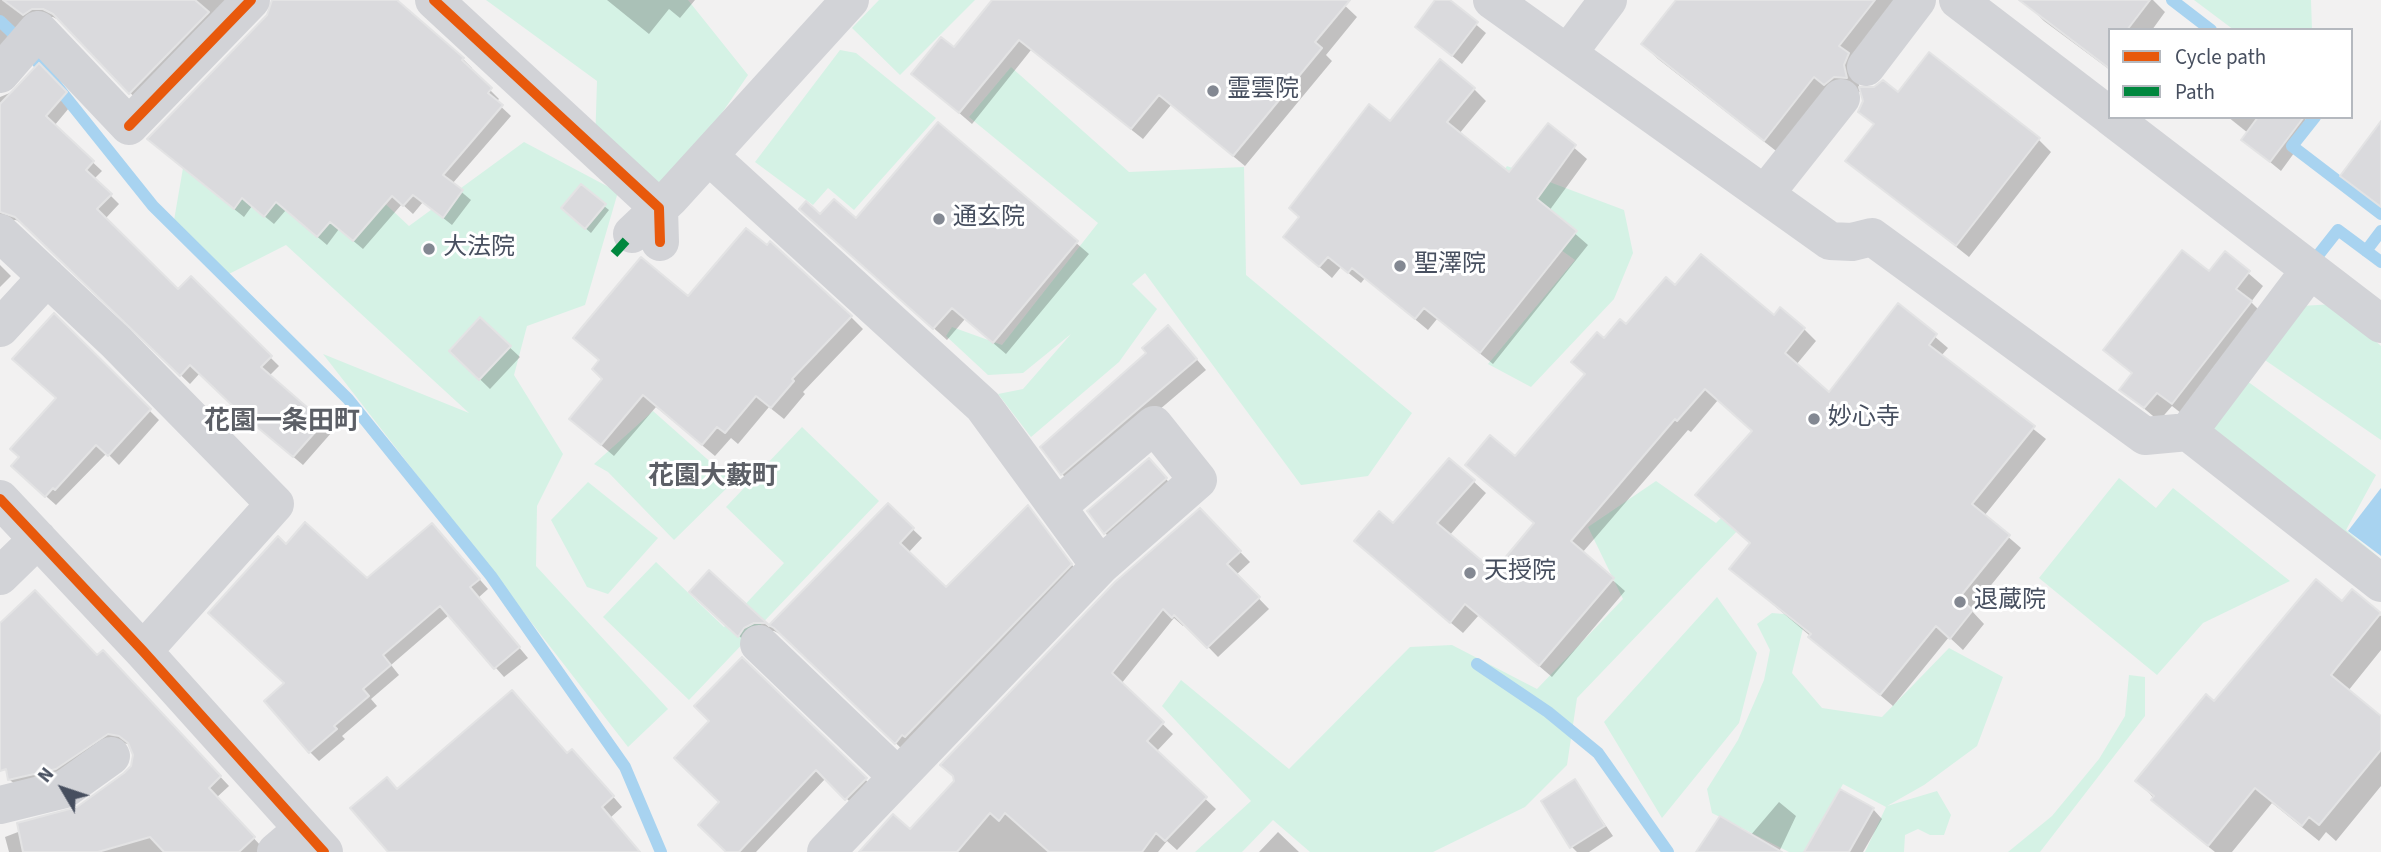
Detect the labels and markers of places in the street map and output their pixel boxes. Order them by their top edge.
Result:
place label: 霊雲院 [1227,77,1299,105]
marker: 霊雲院 [1205,83,1221,99]
place label: 通玄院 [953,205,1025,233]
marker: 通玄院 [931,211,947,227]
place label: 大法院 [443,235,515,263]
marker: 大法院 [421,241,437,257]
place label: 聖澤院 [1414,252,1486,280]
marker: 聖澤院 [1392,258,1408,274]
place label: 妙心寺 [1828,405,1900,433]
marker: 妙心寺 [1806,411,1822,427]
place label: 天授院 [1484,559,1556,587]
marker: 天授院 [1462,565,1478,581]
place label: 退蔵院 [1974,588,2046,616]
marker: 退蔵院 [1952,594,1968,610]

